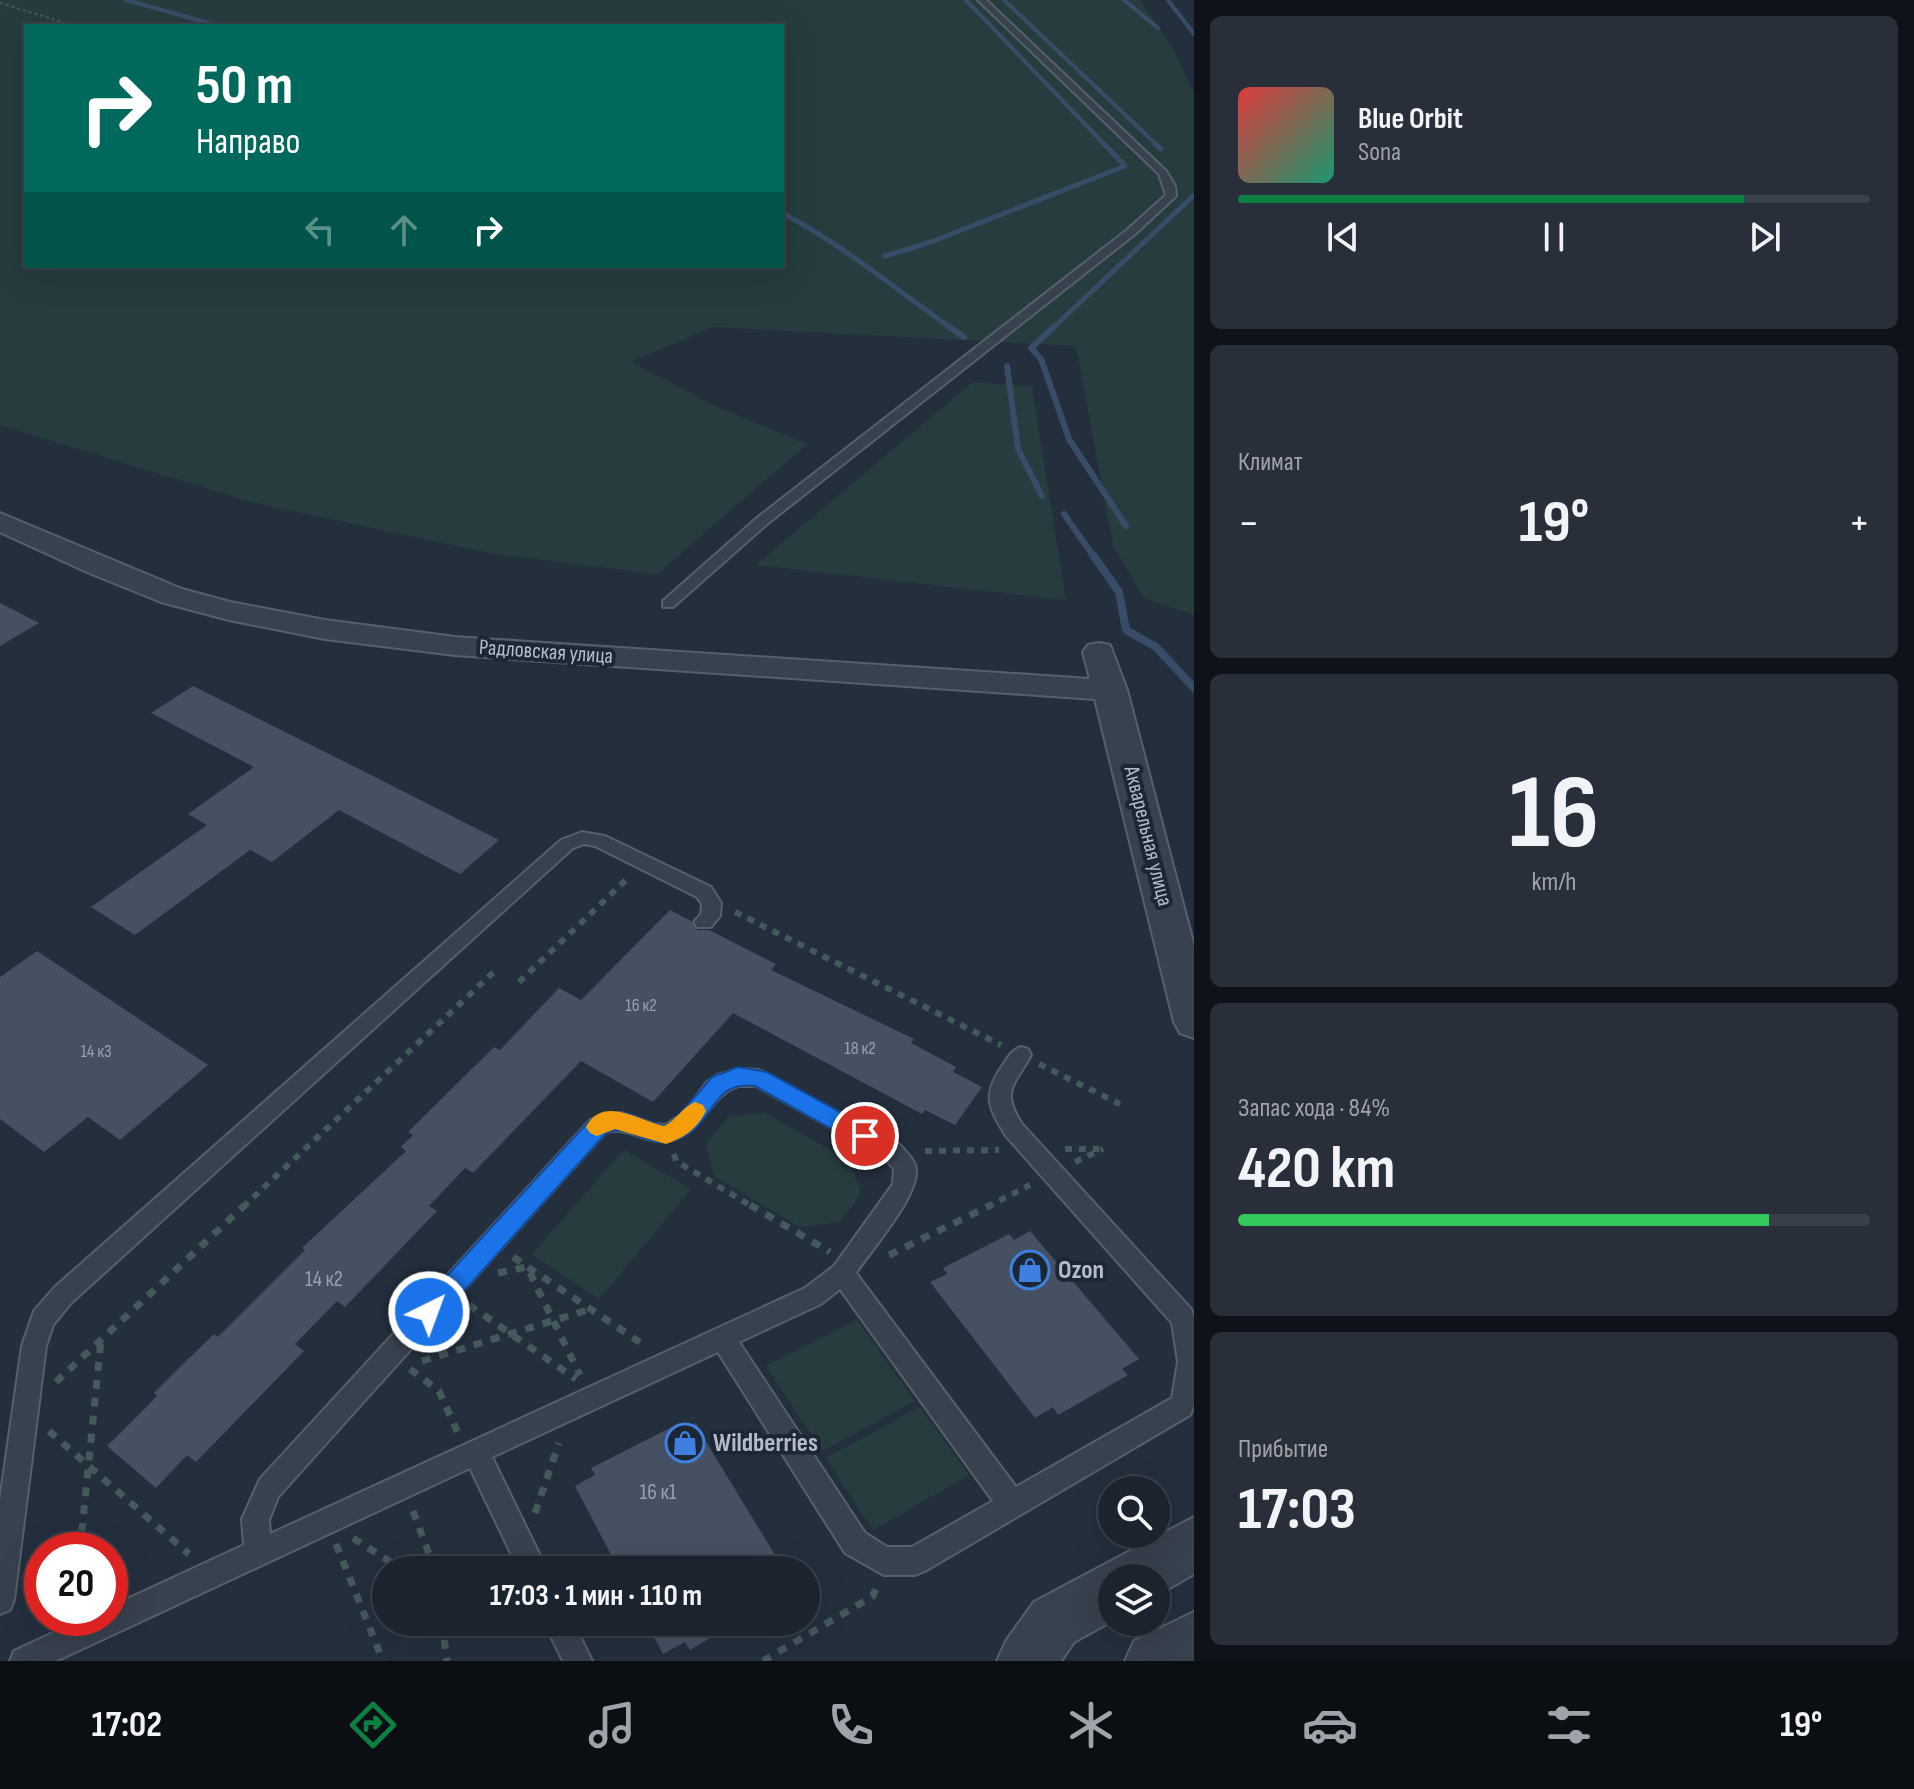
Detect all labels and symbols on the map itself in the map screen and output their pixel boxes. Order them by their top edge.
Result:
street label: Радловская улица [478,634,614,670]
street label: Акварельная улица [1117,762,1178,909]
house number: 16 к2 [625,995,657,1016]
house number: 18 к2 [844,1038,876,1059]
house number: 14 к3 [80,1041,112,1062]
pin [831,1102,899,1170]
shop icon: Ozon [1009,1249,1051,1291]
place label: Ozon [1058,1255,1104,1286]
house number: 14 к2 [305,1266,343,1293]
position arrow [387,1270,471,1354]
shop icon: Wildberries [664,1422,706,1464]
place label: Wildberries [713,1428,818,1459]
house number: 16 к1 [640,1479,677,1506]
speed limit sign: 20 [24,1532,128,1636]

